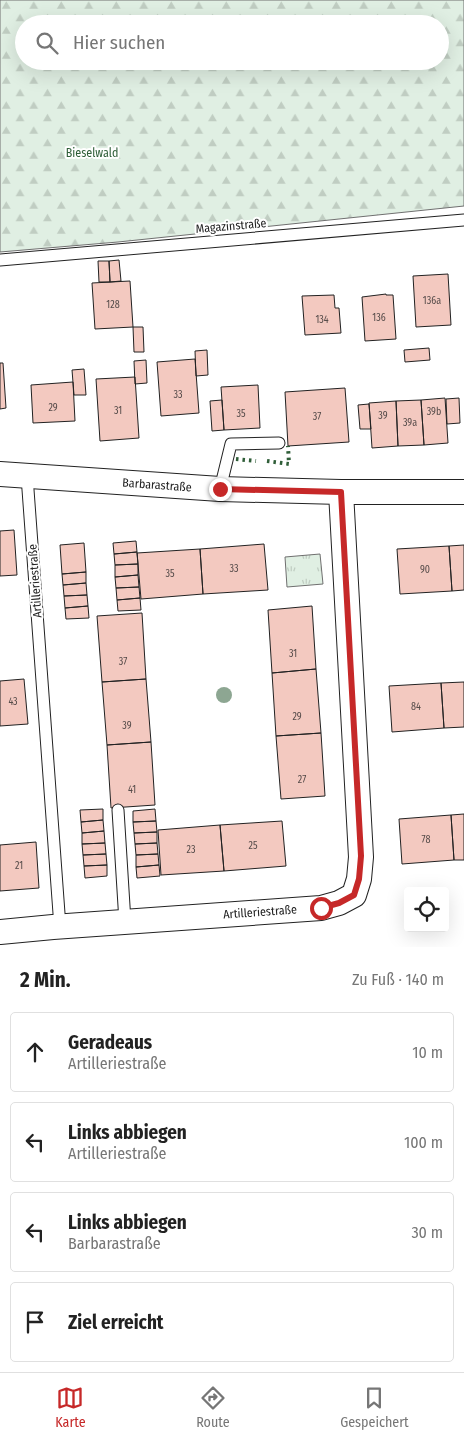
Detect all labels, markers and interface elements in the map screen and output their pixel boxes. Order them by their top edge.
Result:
search box [15,15,449,70]
icon: search [33,29,61,57]
text: Hier suchen [73,31,165,54]
park label: Bieselwald [66,146,118,160]
street label: Magazinstraße [195,216,267,236]
house number: 136a [423,295,441,307]
house number: 128 [106,299,120,311]
house number: 136 [372,312,386,324]
house number: 134 [315,314,329,326]
house number: 33 [173,389,183,401]
house number: 29 [48,402,58,414]
house number: 31 [114,405,122,417]
house number: 39b [427,406,441,418]
house number: 35 [236,408,246,420]
house number: 39 [378,410,388,422]
house number: 37 [313,411,321,423]
house number: 39a [403,417,417,429]
street label: Barbarastraße [122,476,192,494]
route end [209,478,232,501]
street label: Artilleriestraße [25,544,45,618]
house number: 33 [229,563,239,575]
house number: 90 [420,564,430,576]
house number: 35 [165,568,175,580]
house number: 31 [289,648,297,660]
house number: 37 [119,656,127,668]
house number: 43 [8,696,18,708]
house number: 84 [411,701,421,713]
house number: 29 [292,711,302,723]
house number: 39 [122,720,132,732]
house number: 27 [298,774,306,786]
house number: 41 [128,784,136,796]
house number: 78 [422,834,430,846]
house number: 25 [249,840,258,852]
house number: 23 [187,844,196,856]
house number: 21 [15,860,23,872]
map controls [404,887,449,932]
button: locate [404,887,449,932]
route start [310,897,333,920]
street label: Artilleriestraße [223,902,297,922]
text: 2 Min. [20,967,70,993]
text: Zu Fuß · 140 m [352,970,444,989]
text: Geradeaus [68,1031,152,1054]
icon: ahead [21,1038,49,1066]
text: 10 m [412,1043,443,1062]
text: Artilleriestraße [68,1054,167,1073]
text: Links abbiegen [68,1121,187,1144]
icon: left [21,1128,49,1156]
text: 100 m [404,1133,443,1152]
text: Artilleriestraße [68,1144,167,1163]
text: Links abbiegen [68,1211,187,1234]
icon: left [21,1218,49,1246]
text: 30 m [411,1223,443,1242]
text: Barbarastraße [68,1234,161,1253]
icon: arrive [21,1308,49,1336]
text: Ziel erreicht [68,1311,164,1334]
tab: Karte [55,1384,86,1431]
tab: Route [196,1384,230,1431]
tab: Gespeichert [340,1384,409,1431]

